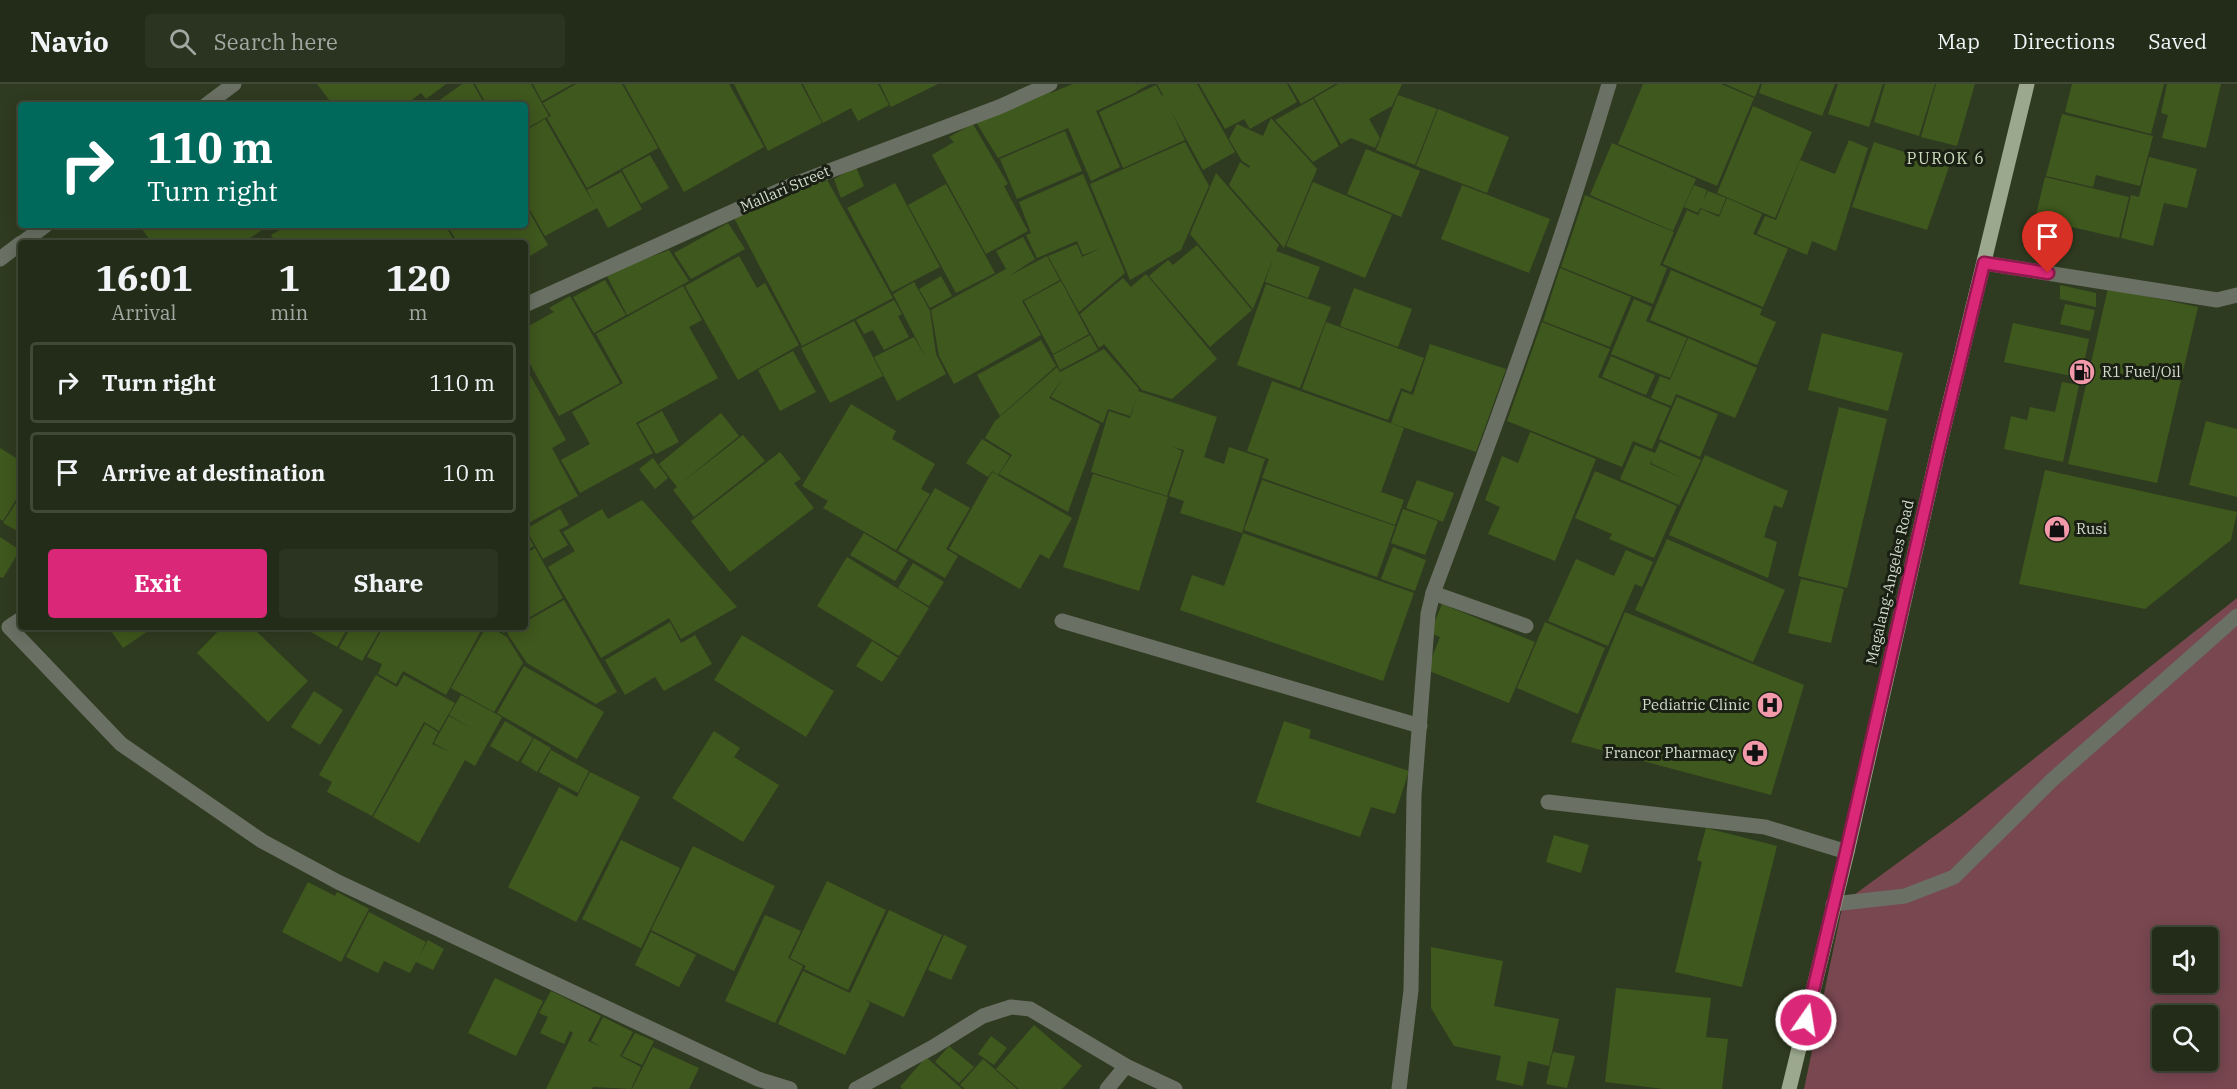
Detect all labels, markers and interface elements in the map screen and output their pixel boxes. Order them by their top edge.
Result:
search box [145,14,565,68]
text: Navio [30,23,109,60]
icon: search [166,25,199,58]
text: Search here [214,27,338,56]
text: Map [1937,27,1980,55]
text: Directions [2013,27,2115,55]
text: Saved [2148,27,2207,55]
text: 110 m [147,120,273,175]
icon: right [48,126,126,204]
district label: PUROK 6 [1907,148,1985,168]
street label: Mallari Street [737,161,832,216]
text: Turn right [147,173,278,208]
pin [2022,211,2073,273]
icon: arrive [2031,220,2064,253]
text: 16:01 [95,254,193,301]
text: 1 [278,254,300,301]
text: 120 [386,254,451,301]
text: Arrival [112,299,177,326]
text: min [270,299,308,326]
text: m [409,299,428,326]
fuel station icon: R1 Fuel/Oil [2067,357,2097,387]
place label: R1 Fuel/Oil [2102,362,2181,381]
icon: right [51,366,84,399]
text: Turn right [102,368,216,397]
text: 110 m [429,368,495,397]
icon: arrive [51,456,84,489]
text: Arrive at destination [102,458,325,487]
text: 10 m [443,458,495,487]
street label: Magalang-Angeles Road [1861,498,1918,666]
shop icon: Rusi [2042,514,2072,544]
place label: Rusi [2076,519,2108,538]
button: Exit [48,549,267,618]
button: Share [279,549,498,618]
hospital icon: Pediatric Clinic [1755,690,1785,720]
place label: Pediatric Clinic [1642,695,1750,714]
pharmacy icon: Francor Pharmacy [1740,738,1770,768]
place label: Francor Pharmacy [1605,743,1736,762]
map controls [2152,927,2218,1071]
button: sound [2152,927,2218,993]
position arrow [1774,988,1838,1052]
button: search [2152,1005,2218,1071]

